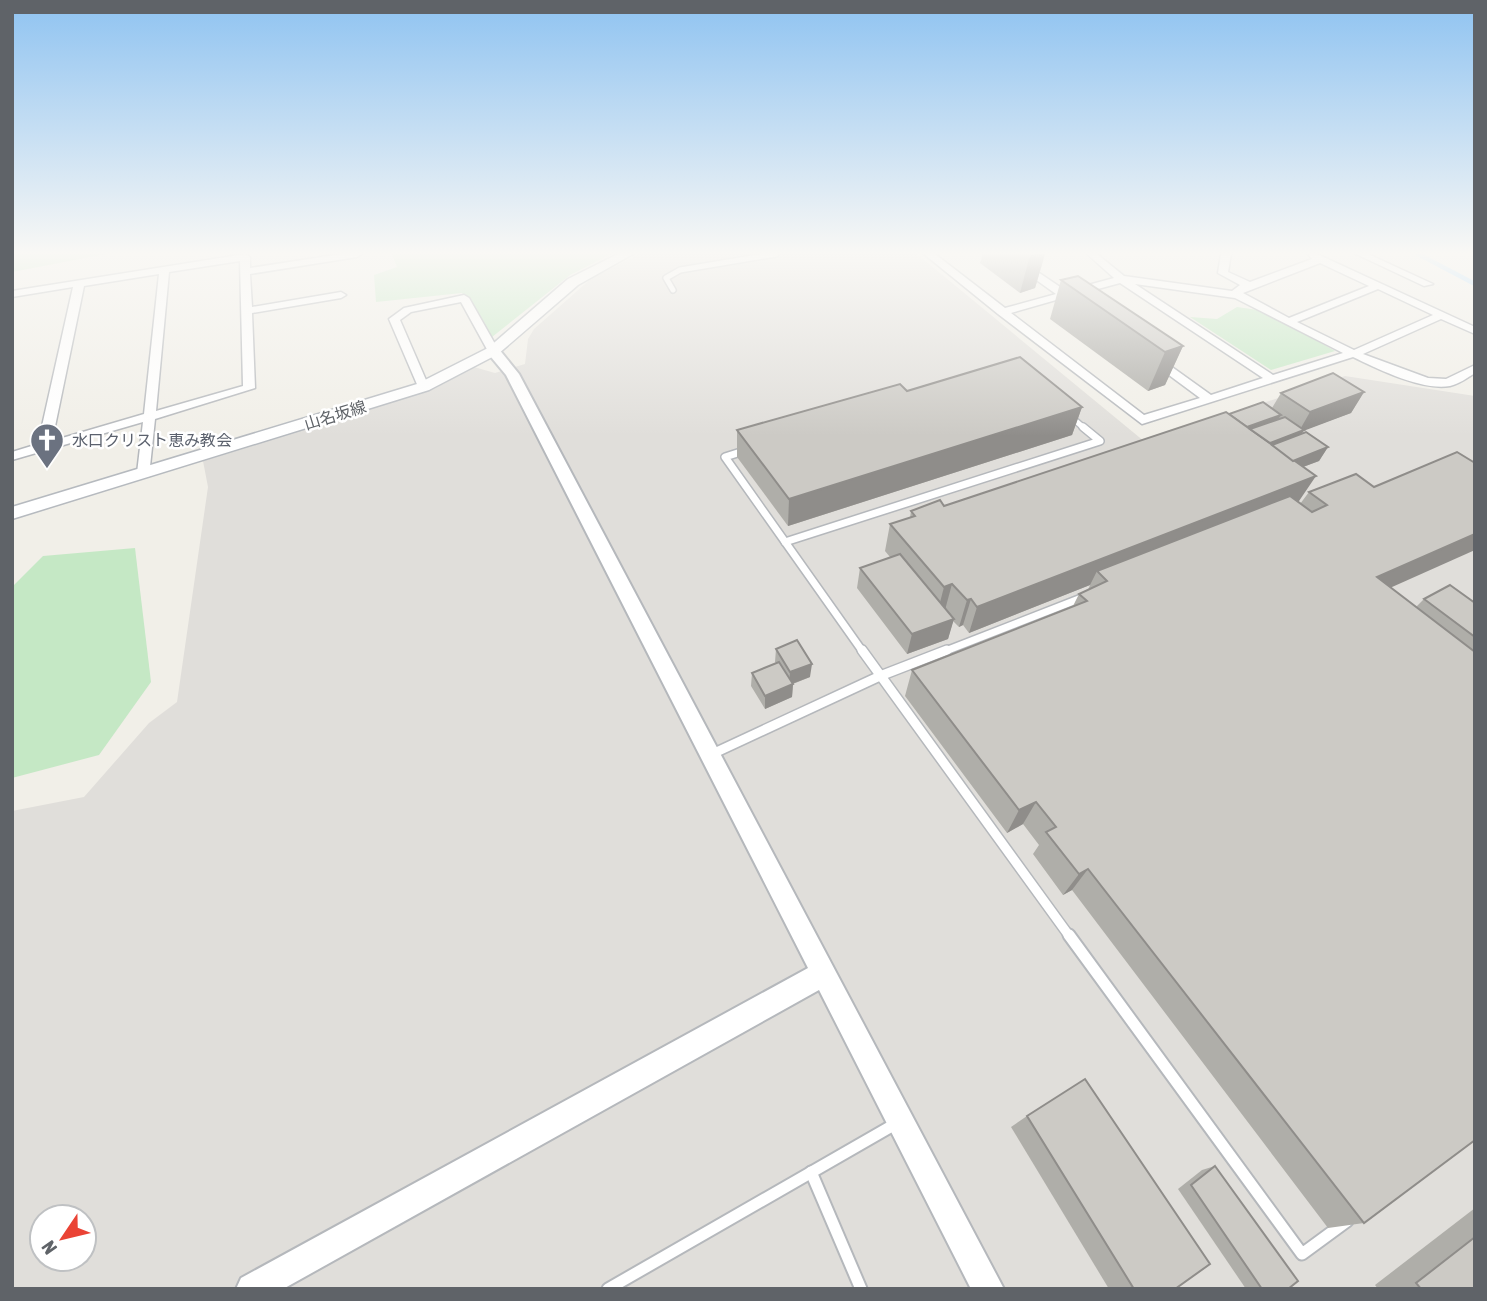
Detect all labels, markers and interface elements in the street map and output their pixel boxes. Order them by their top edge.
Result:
street label: 山名坂線 [302,397,368,433]
church icon: 水口クリスト恵み教会 [28,421,66,470]
place label: 水口クリスト恵み教会 [72,431,232,449]
north arrow [28,1203,98,1273]
text: N [37,1237,61,1259]

